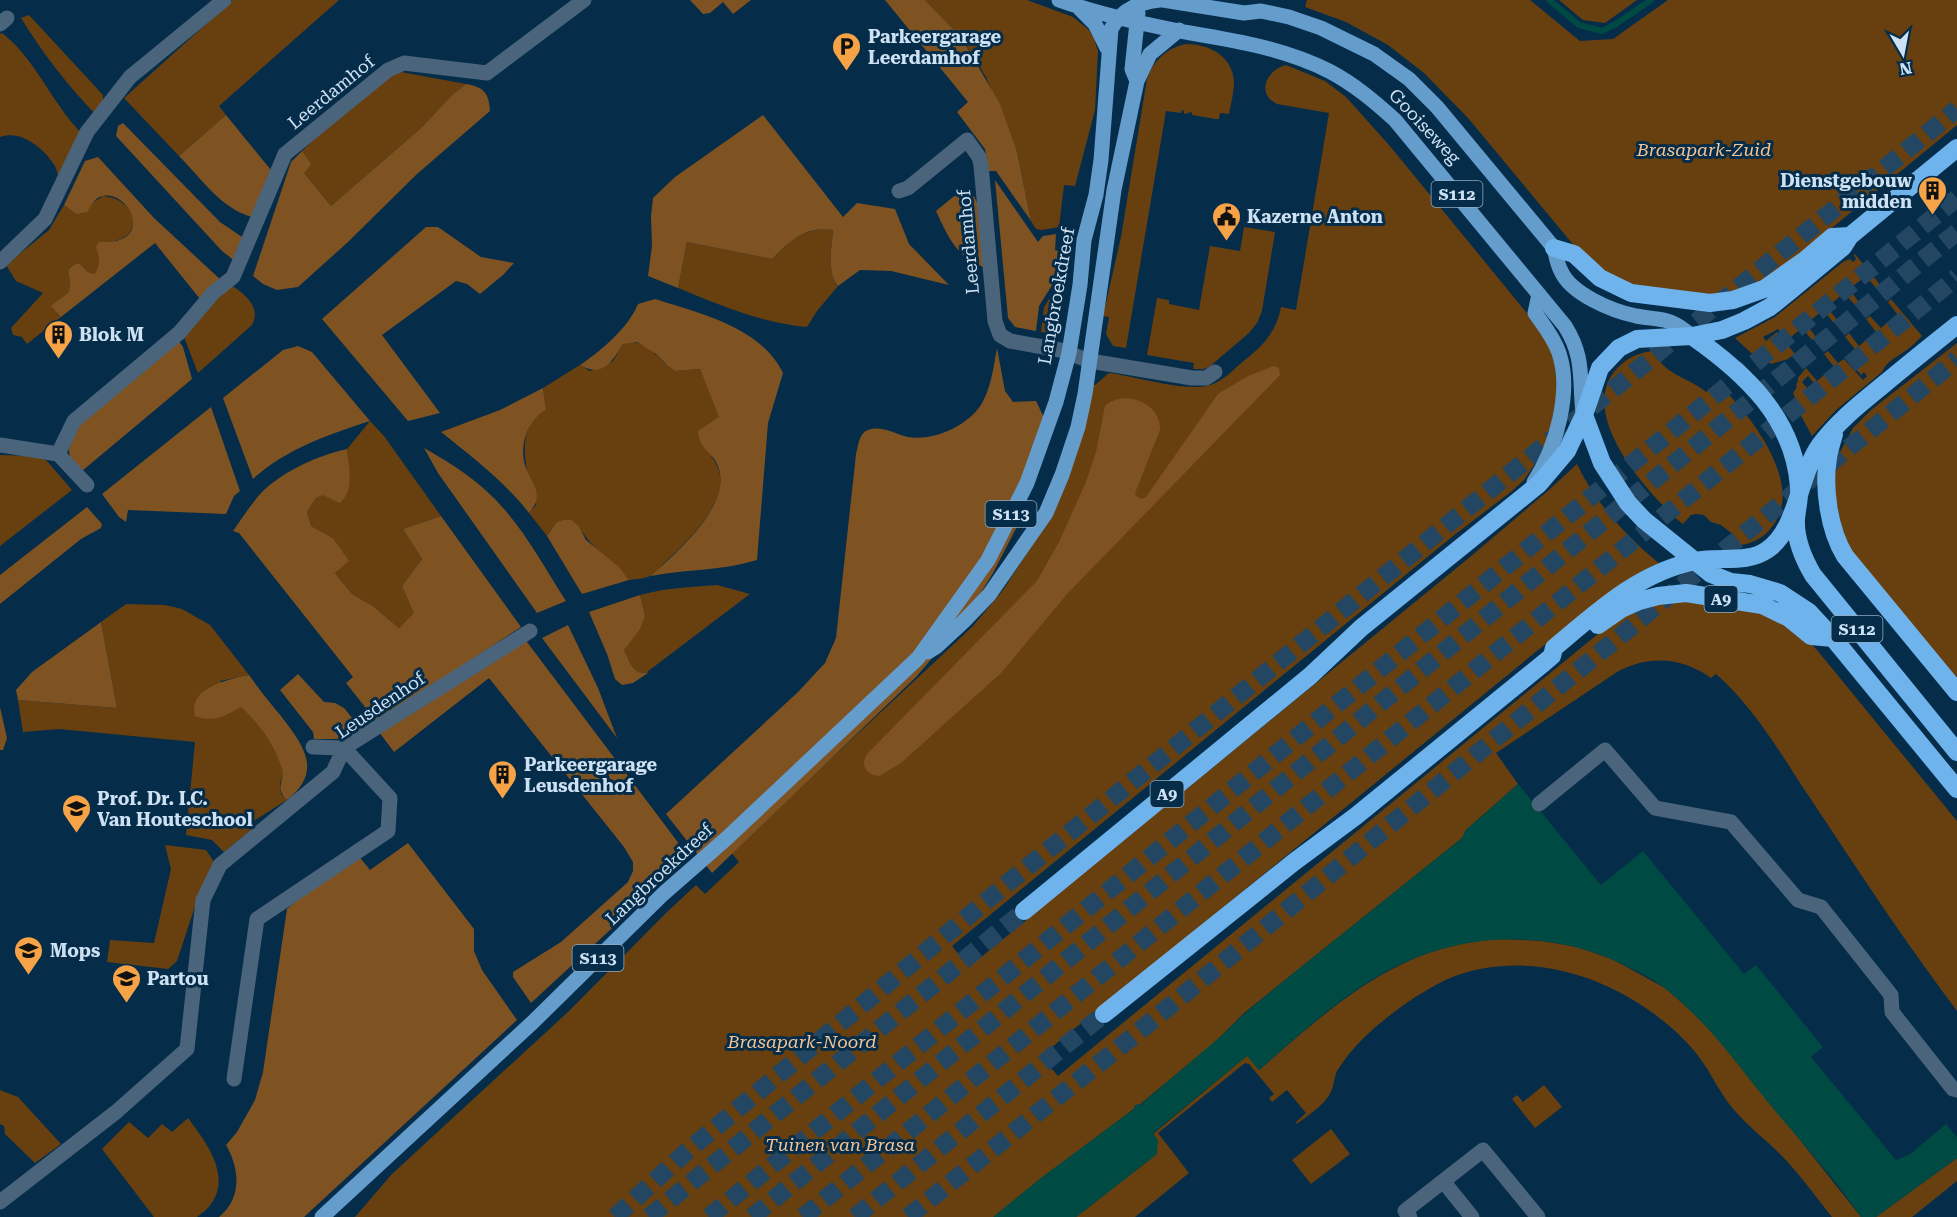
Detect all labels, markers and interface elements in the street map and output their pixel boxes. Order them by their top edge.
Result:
north arrow [1873,24,1933,84]
place label: Parkeergarage Leerdamhof [868,26,1001,68]
parking icon: Parkeergarage Leerdamhof [831,30,863,72]
street label: Leerdamhof [284,50,379,133]
text: N [1898,58,1913,79]
street label: Gooiseweg [1385,84,1466,168]
park label: Brasapark-Zuid [1636,139,1771,160]
place label: Dienstgebouw midden [1780,170,1913,212]
building icon: Dienstgebouw midden [1917,174,1949,216]
road number: S112 [1432,181,1482,207]
street label: Leerdamhof [953,188,983,295]
public building icon: Kazerne Anton [1210,200,1242,242]
place label: Kazerne Anton [1247,206,1383,227]
street label: Langbroekdreef [1034,225,1079,366]
building icon: Blok M [42,318,74,360]
place label: Blok M [79,324,144,345]
road number: S113 [986,501,1036,527]
road number: A9 [1704,586,1738,612]
road number: S112 [1832,616,1882,642]
street label: Leusdenhof [331,667,429,743]
place label: Parkeergarage Leusdenhof [524,754,657,796]
building icon: Parkeergarage Leusdenhof [487,758,519,800]
road number: A9 [1150,781,1184,807]
place label: Prof. Dr. I.C. Van Houteschool [97,788,253,830]
school or university icon: Prof. Dr. I.C. Van Houteschool [60,792,92,834]
street label: Langbroekdreef [601,818,718,929]
school or university icon: Mops [13,934,45,976]
place label: Mops [50,940,100,961]
road number: S113 [572,945,624,971]
school or university icon: Partou [110,962,142,1004]
place label: Partou [147,968,209,989]
park label: Brasapark-Noord [727,1031,876,1052]
park label: Tuinen van Brasa [765,1134,915,1155]

